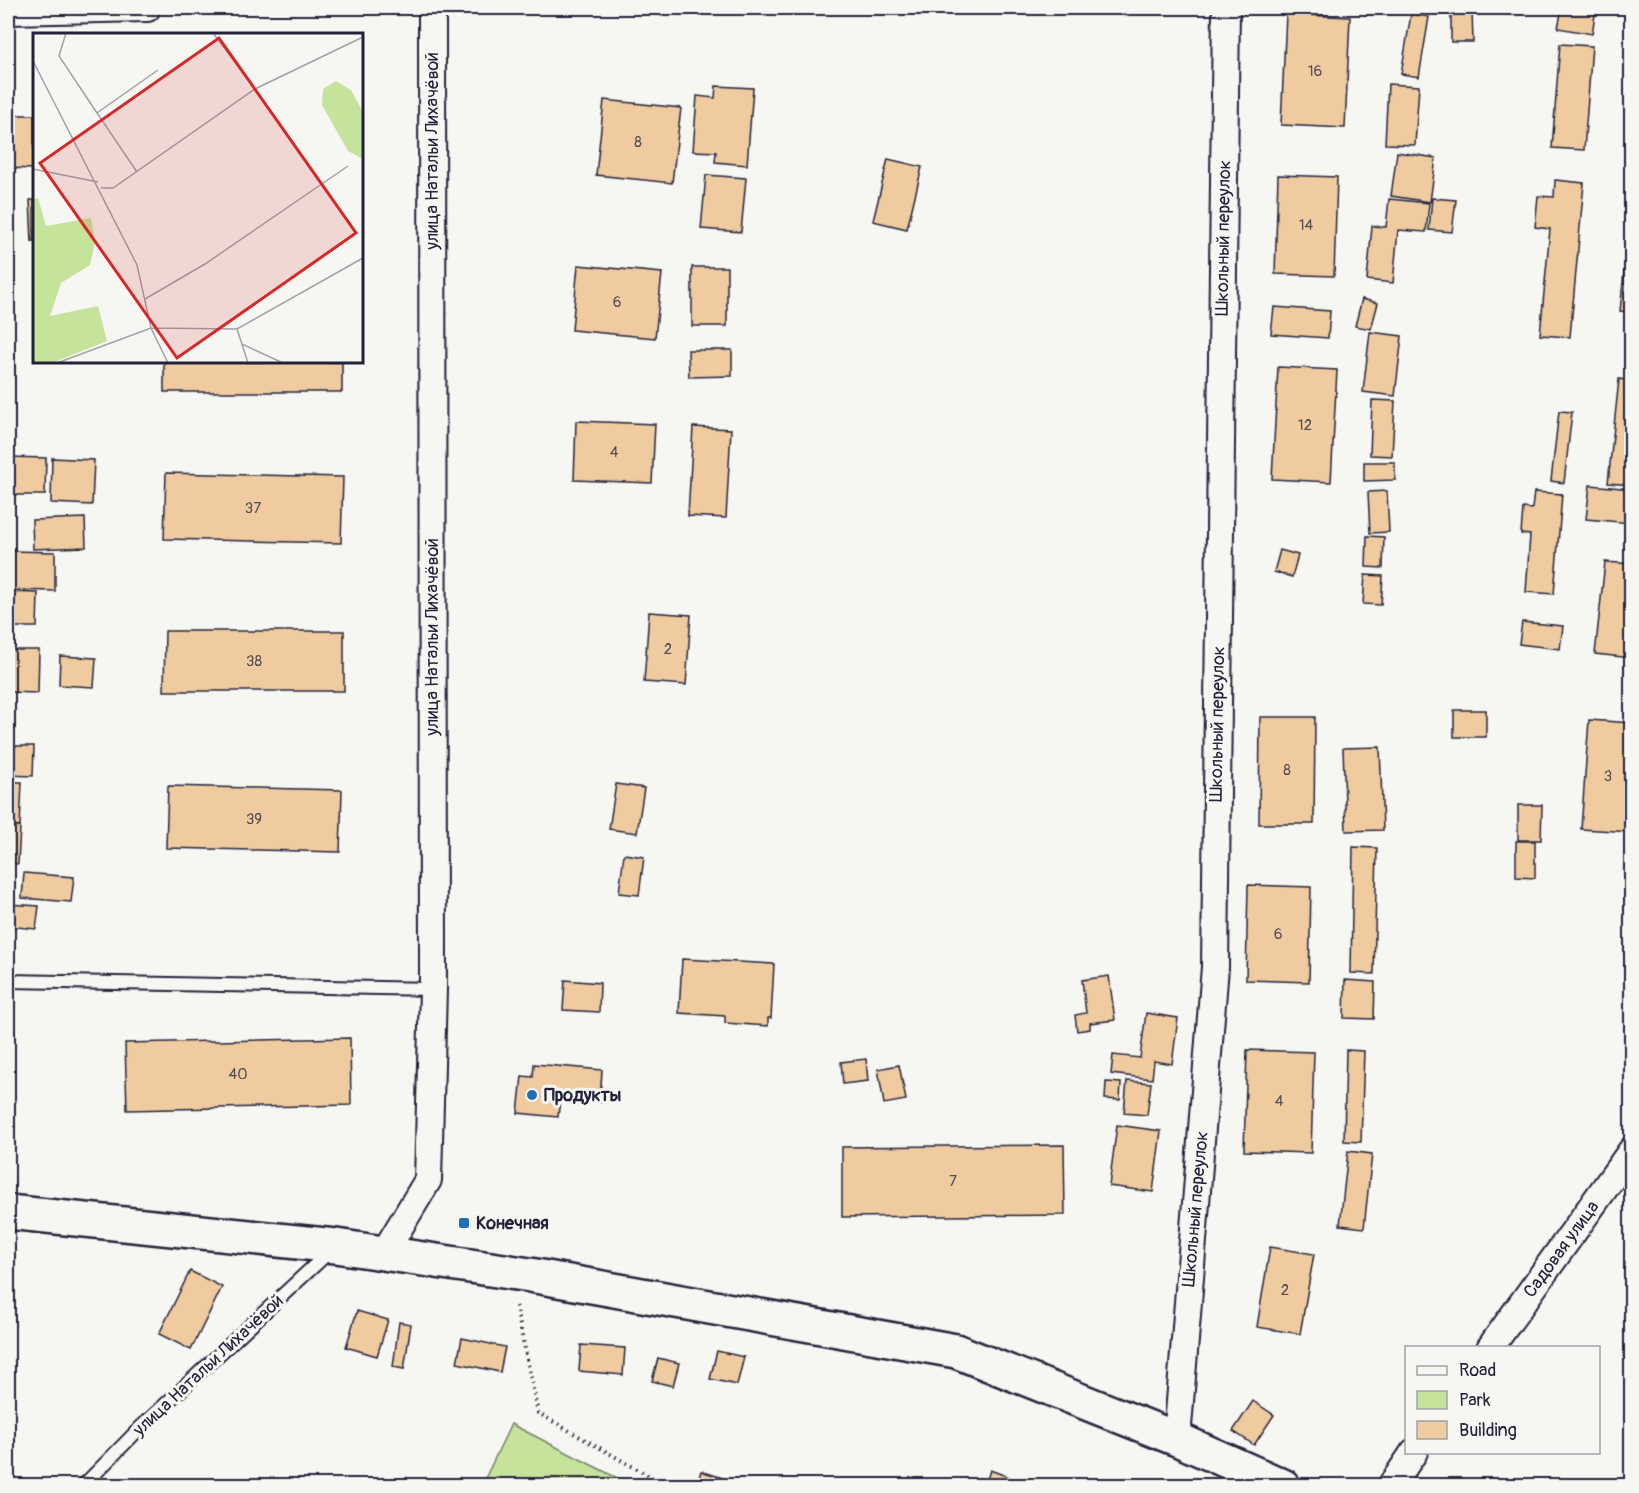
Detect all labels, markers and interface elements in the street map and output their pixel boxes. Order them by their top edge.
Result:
inset map [33,33,363,363]
street label: улица Натальи Лихачёвой [421,52,444,251]
house number: 16 [1308,62,1322,81]
house number: 8 [634,133,642,152]
street label: Школьный переулок [1211,160,1236,316]
house number: 14 [1299,216,1314,235]
house number: 6 [613,293,621,312]
house number: 12 [1298,416,1312,435]
house number: 4 [610,443,619,462]
house number: 37 [245,499,261,518]
street label: улица Натальи Лихачёвой [421,538,444,737]
house number: 2 [664,640,672,659]
street label: Школьный переулок [1205,646,1230,802]
house number: 38 [246,652,262,671]
house number: 8 [1283,761,1291,780]
house number: 3 [1604,767,1612,786]
house number: 39 [246,810,262,829]
house number: 6 [1274,925,1282,944]
house number: 40 [229,1065,247,1084]
place label: Продукты [544,1084,621,1107]
marker: Продукты [525,1088,539,1102]
house number: 4 [1275,1092,1284,1111]
street label: Школьный переулок [1177,1130,1214,1288]
house number: 7 [949,1172,957,1191]
street label: Садовая улица [1518,1196,1604,1302]
place label: Конечная [476,1212,549,1235]
marker: Конечная [457,1216,471,1230]
house number: 2 [1281,1281,1289,1300]
street label: улица Натальи Лихачёвой [127,1290,288,1442]
legend [1405,1346,1600,1454]
text: Road [1459,1359,1496,1382]
text: Park [1459,1389,1491,1412]
text: Building [1459,1419,1517,1442]

